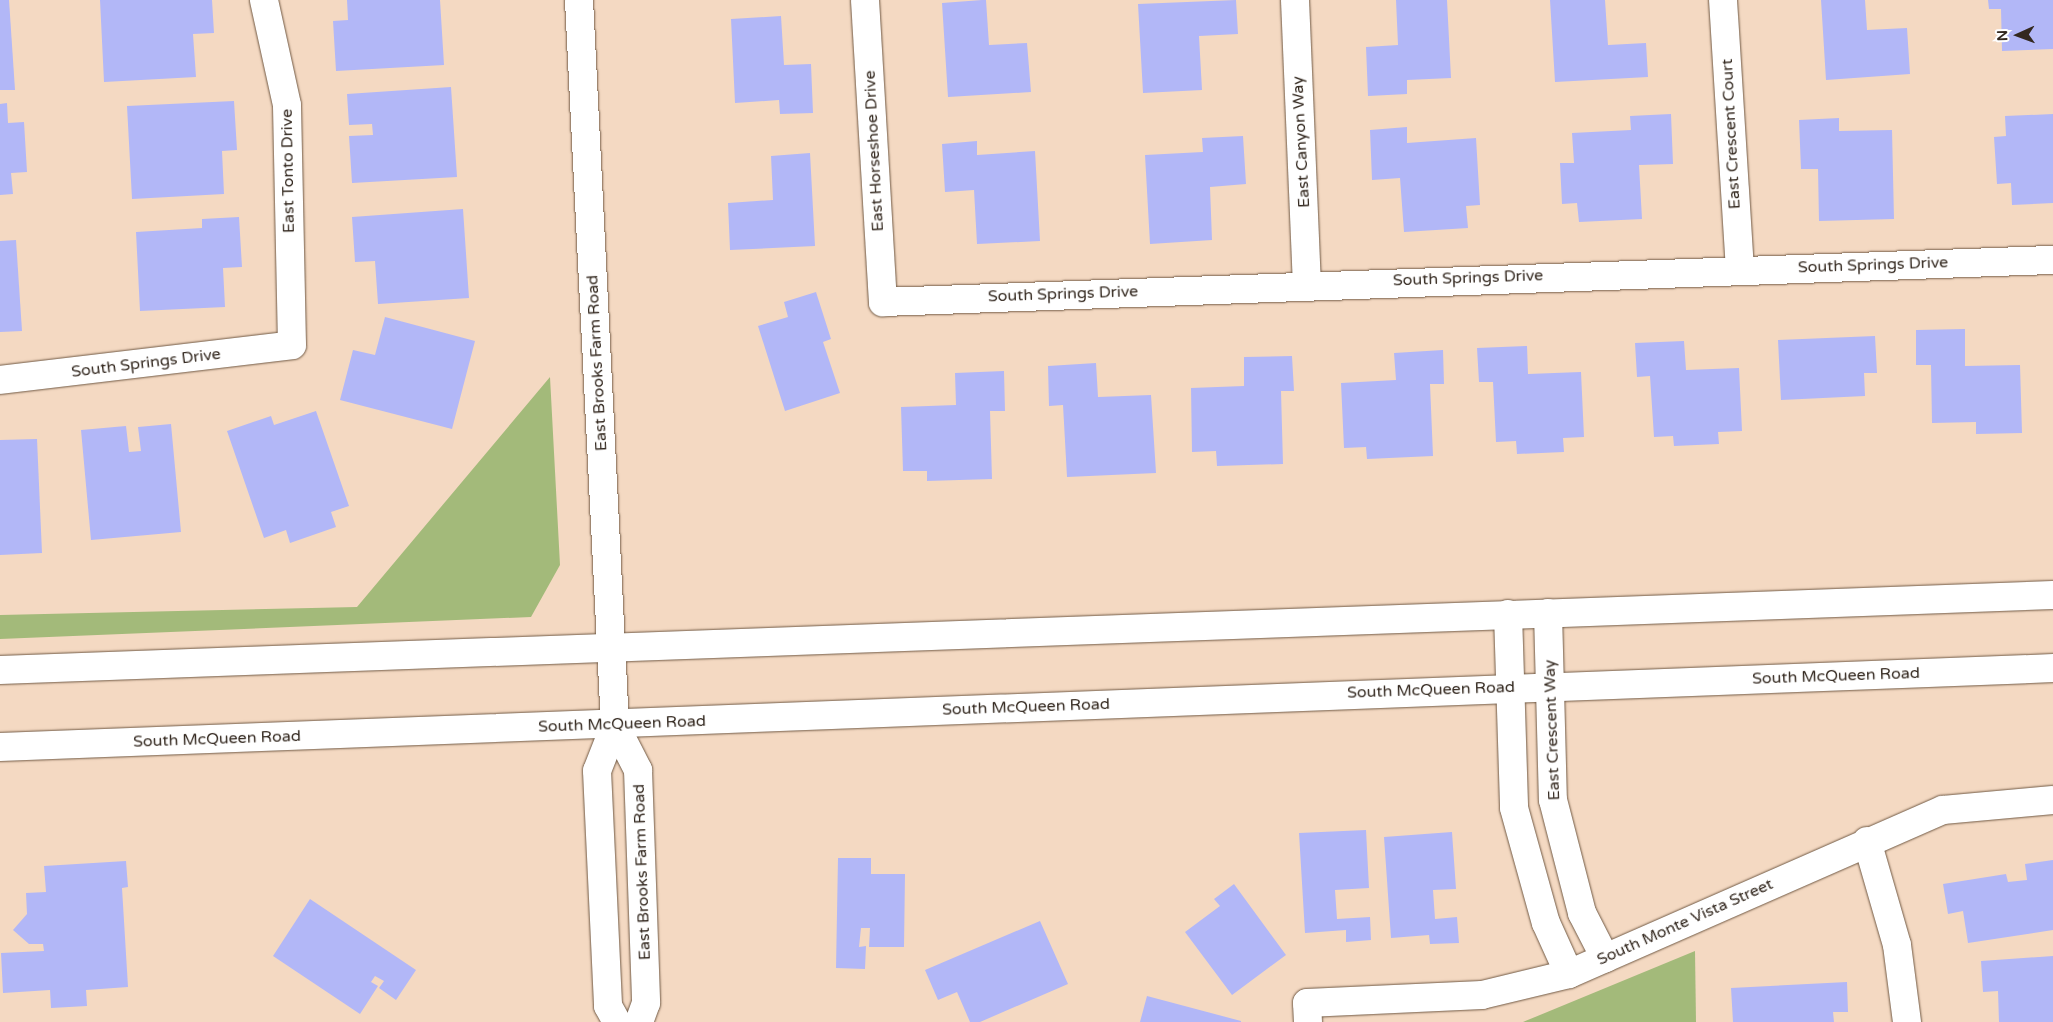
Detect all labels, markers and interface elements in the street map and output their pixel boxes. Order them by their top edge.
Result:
north arrow [1993,10,2043,60]
text: N [1994,30,2011,41]
street label: East Crescent Court [1717,58,1745,210]
street label: East Horseshoe Drive [860,70,888,232]
street label: East Canyon Way [1288,76,1314,208]
street label: East Tonto Drive [277,109,299,233]
street label: South Springs Drive [1798,253,1948,277]
street label: South Springs Drive [1393,266,1543,290]
street label: East Brooks Farm Road [583,274,611,452]
street label: South Springs Drive [988,282,1138,306]
street label: South Springs Drive [70,344,222,382]
street label: East Crescent Way [1540,659,1564,801]
street label: South McQueen Road [1752,663,1920,689]
street label: South McQueen Road [1347,677,1515,703]
street label: South McQueen Road [942,694,1110,720]
street label: South McQueen Road [538,711,706,737]
street label: South McQueen Road [133,726,301,752]
street label: East Brooks Farm Road [629,783,655,961]
street label: South Monte Vista Street [1594,874,1776,970]

